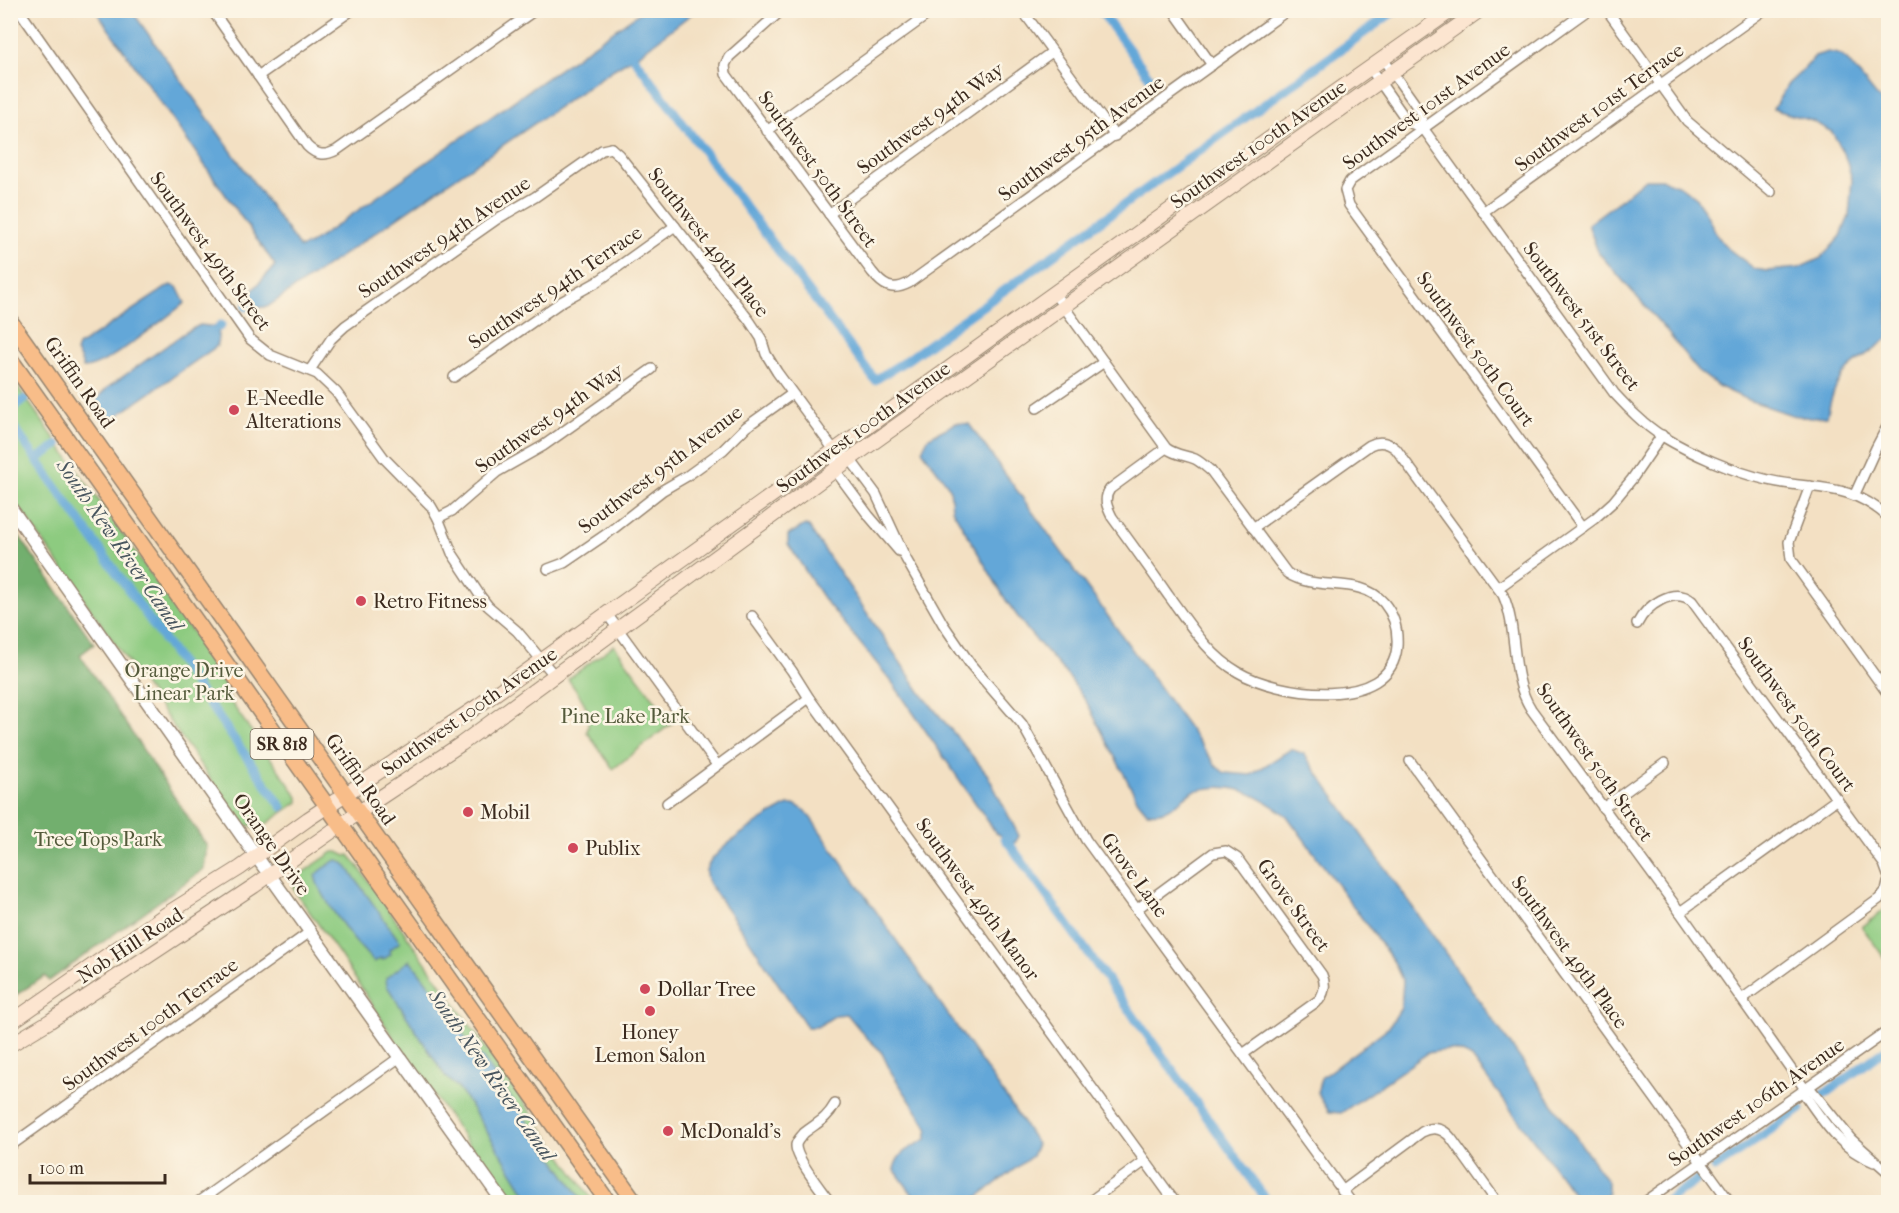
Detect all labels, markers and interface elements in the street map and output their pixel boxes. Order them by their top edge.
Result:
street label: Southwest 101st Avenue [1338,38,1514,175]
street label: Southwest 101st Terrace [1510,38,1688,176]
street label: Southwest 94th Way [853,57,1009,179]
street label: Southwest 95th Avenue [994,71,1169,206]
street label: Southwest 100th Avenue [1166,75,1351,214]
street label: Southwest 50th Street [753,87,882,252]
street label: Southwest 49th Place [643,163,774,322]
street label: Southwest 49th Street [145,168,276,335]
street label: Southwest 94th Avenue [354,171,535,303]
street label: Southwest 94th Terrace [464,221,646,354]
street label: Southwest 51st Street [1518,237,1645,395]
street label: Southwest 50th Court [1412,268,1539,431]
street label: Griffin Road [40,332,120,433]
street label: Southwest 100th Avenue [772,357,955,498]
street label: Southwest 94th Way [471,358,629,478]
place label: E-Needle Alterations [245,387,341,433]
street label: Southwest 95th Avenue [574,400,747,538]
marker: E-Needle Alterations [227,403,241,417]
water label: South New River Canal [51,454,190,638]
place label: Retro Fitness [373,590,487,613]
marker: Retro Fitness [354,594,368,608]
street label: Southwest 50th Court [1733,633,1860,796]
street label: Southwest 100th Avenue [377,642,562,781]
park label: Orange Drive Linear Park [125,659,244,705]
street label: Southwest 50th Street [1531,679,1658,846]
park label: Pine Lake Park [561,705,690,728]
road number: SR 818 [250,729,314,759]
street label: Griffin Road [321,729,401,830]
street label: Orange Drive [228,789,315,900]
place label: Mobil [480,801,530,824]
marker: Mobil [461,805,475,819]
street label: Southwest 49th Manor [911,814,1045,985]
park label: Tree Tops Park [34,828,163,851]
street label: Grove Lane [1096,829,1173,922]
place label: Publix [585,837,641,860]
marker: Publix [566,841,580,855]
street label: Grove Street [1252,854,1335,956]
street label: Southwest 49th Place [1506,871,1633,1033]
street label: Nob Hill Road [73,902,188,988]
street label: Southwest 100th Terrace [58,953,243,1096]
place label: Dollar Tree [657,978,756,1001]
marker: Dollar Tree [638,982,652,996]
water label: South New River Canal [423,984,562,1168]
marker: Honey Lemon Salon [643,1004,657,1018]
place label: Honey Lemon Salon [594,1021,706,1067]
street label: Southwest 106th Avenue [1664,1033,1848,1172]
place label: McDonald's [680,1120,781,1143]
marker: McDonald's [661,1124,675,1138]
scale bar [30,1147,165,1185]
text: 100 m [39,1158,84,1179]

